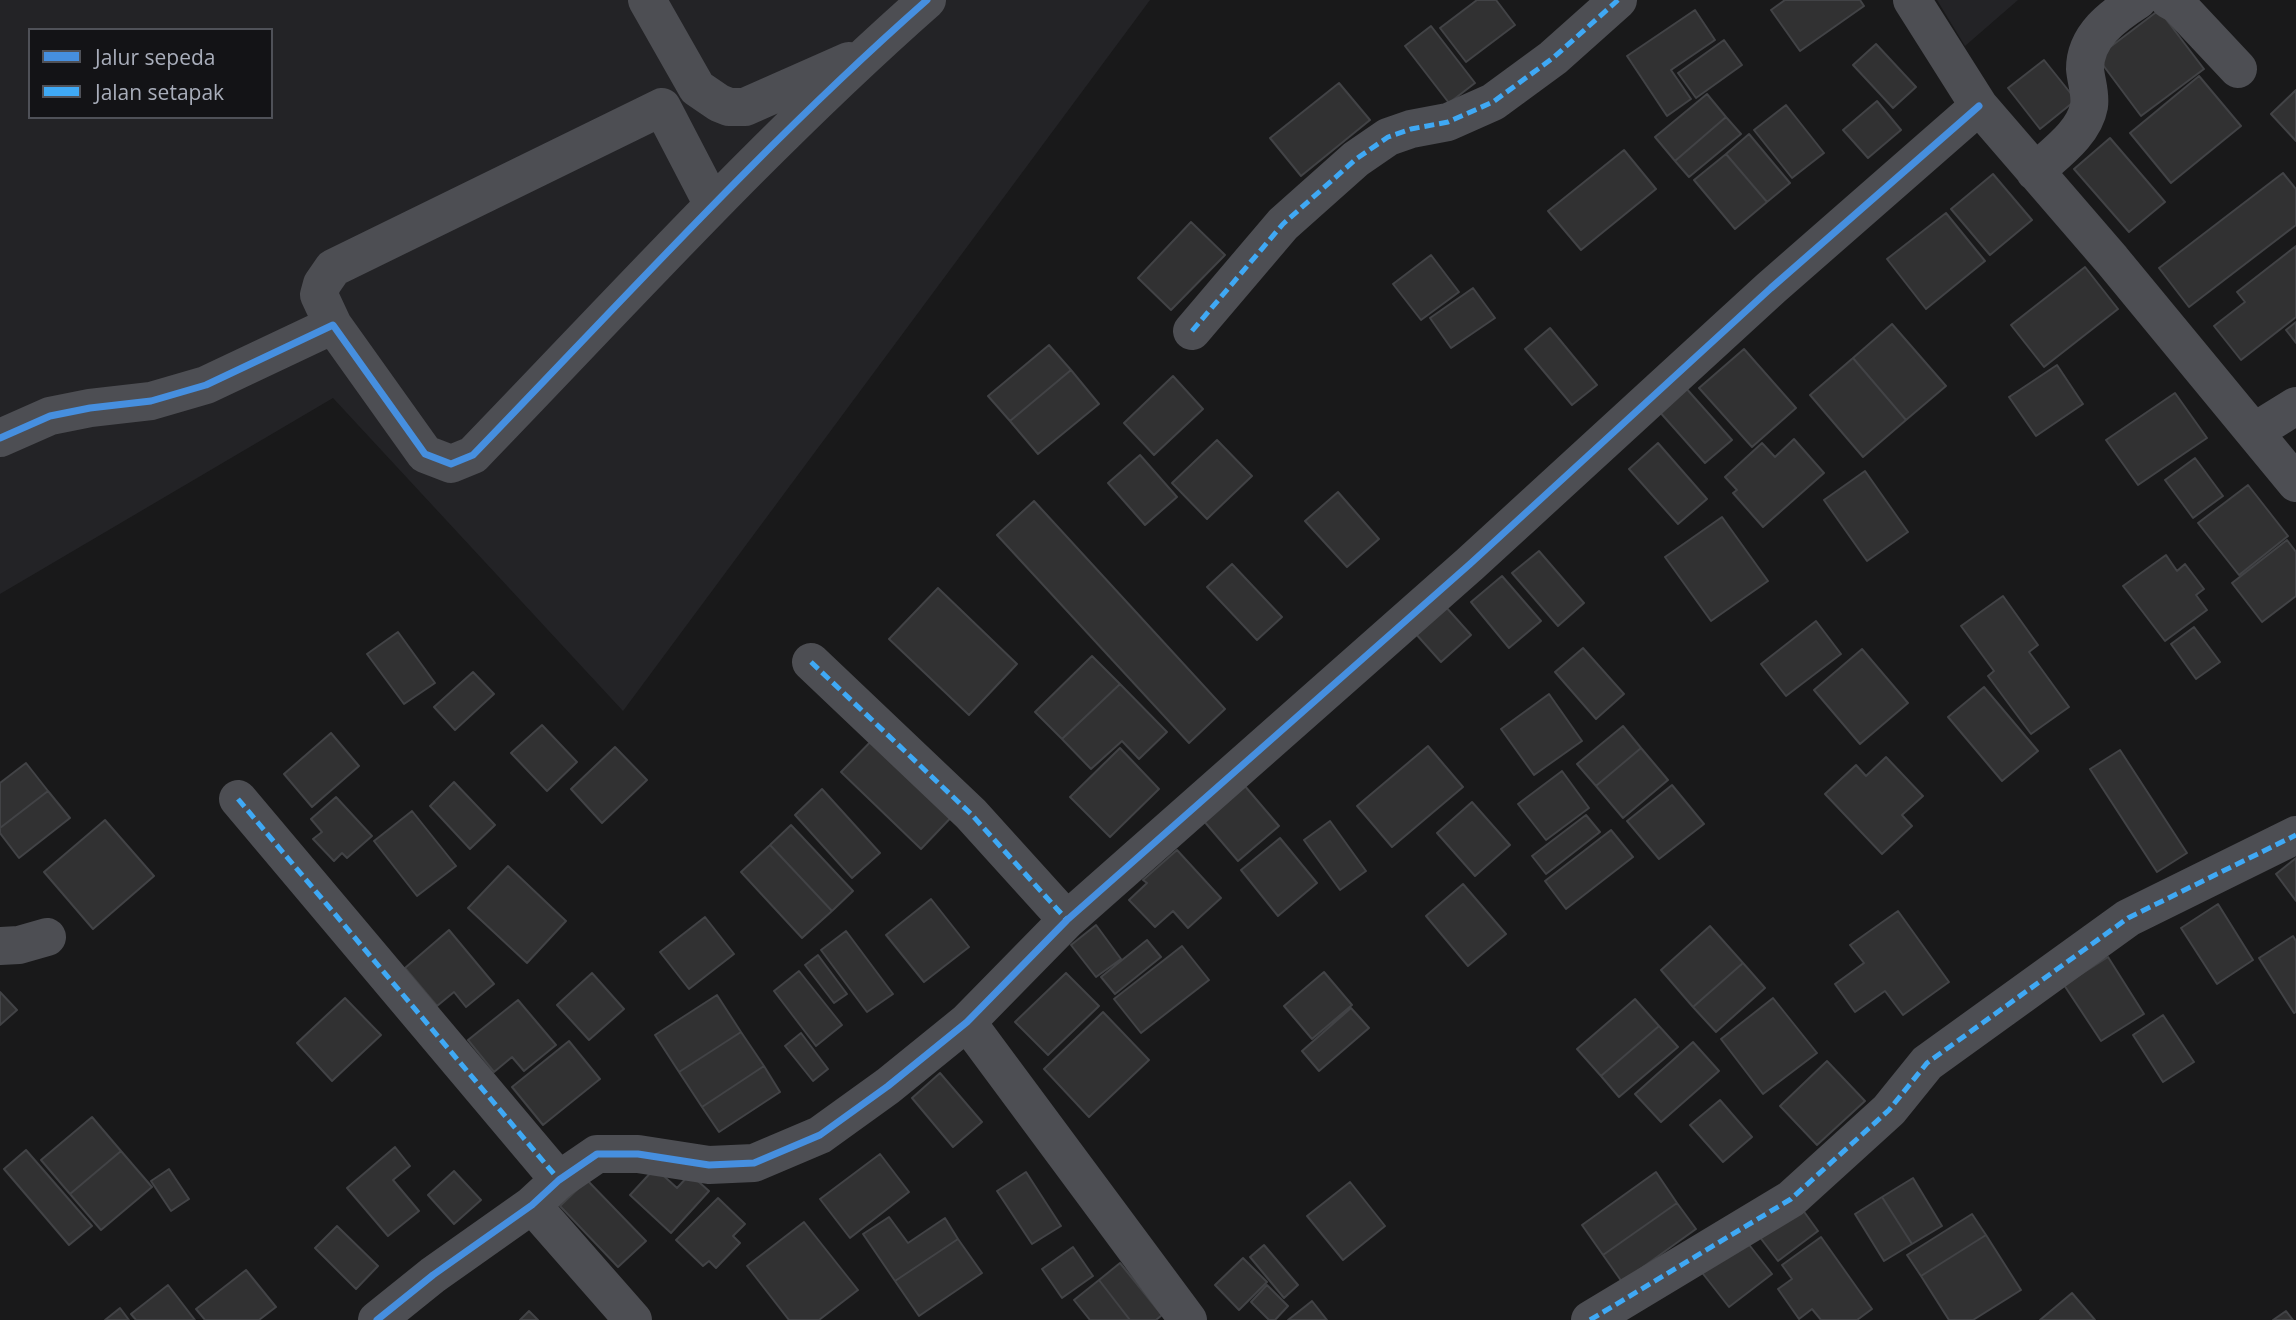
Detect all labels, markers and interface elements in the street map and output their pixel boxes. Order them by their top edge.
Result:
legend [28,28,273,119]
text: Jalur sepeda [95,43,215,71]
text: Jalan setapak [95,78,224,106]

